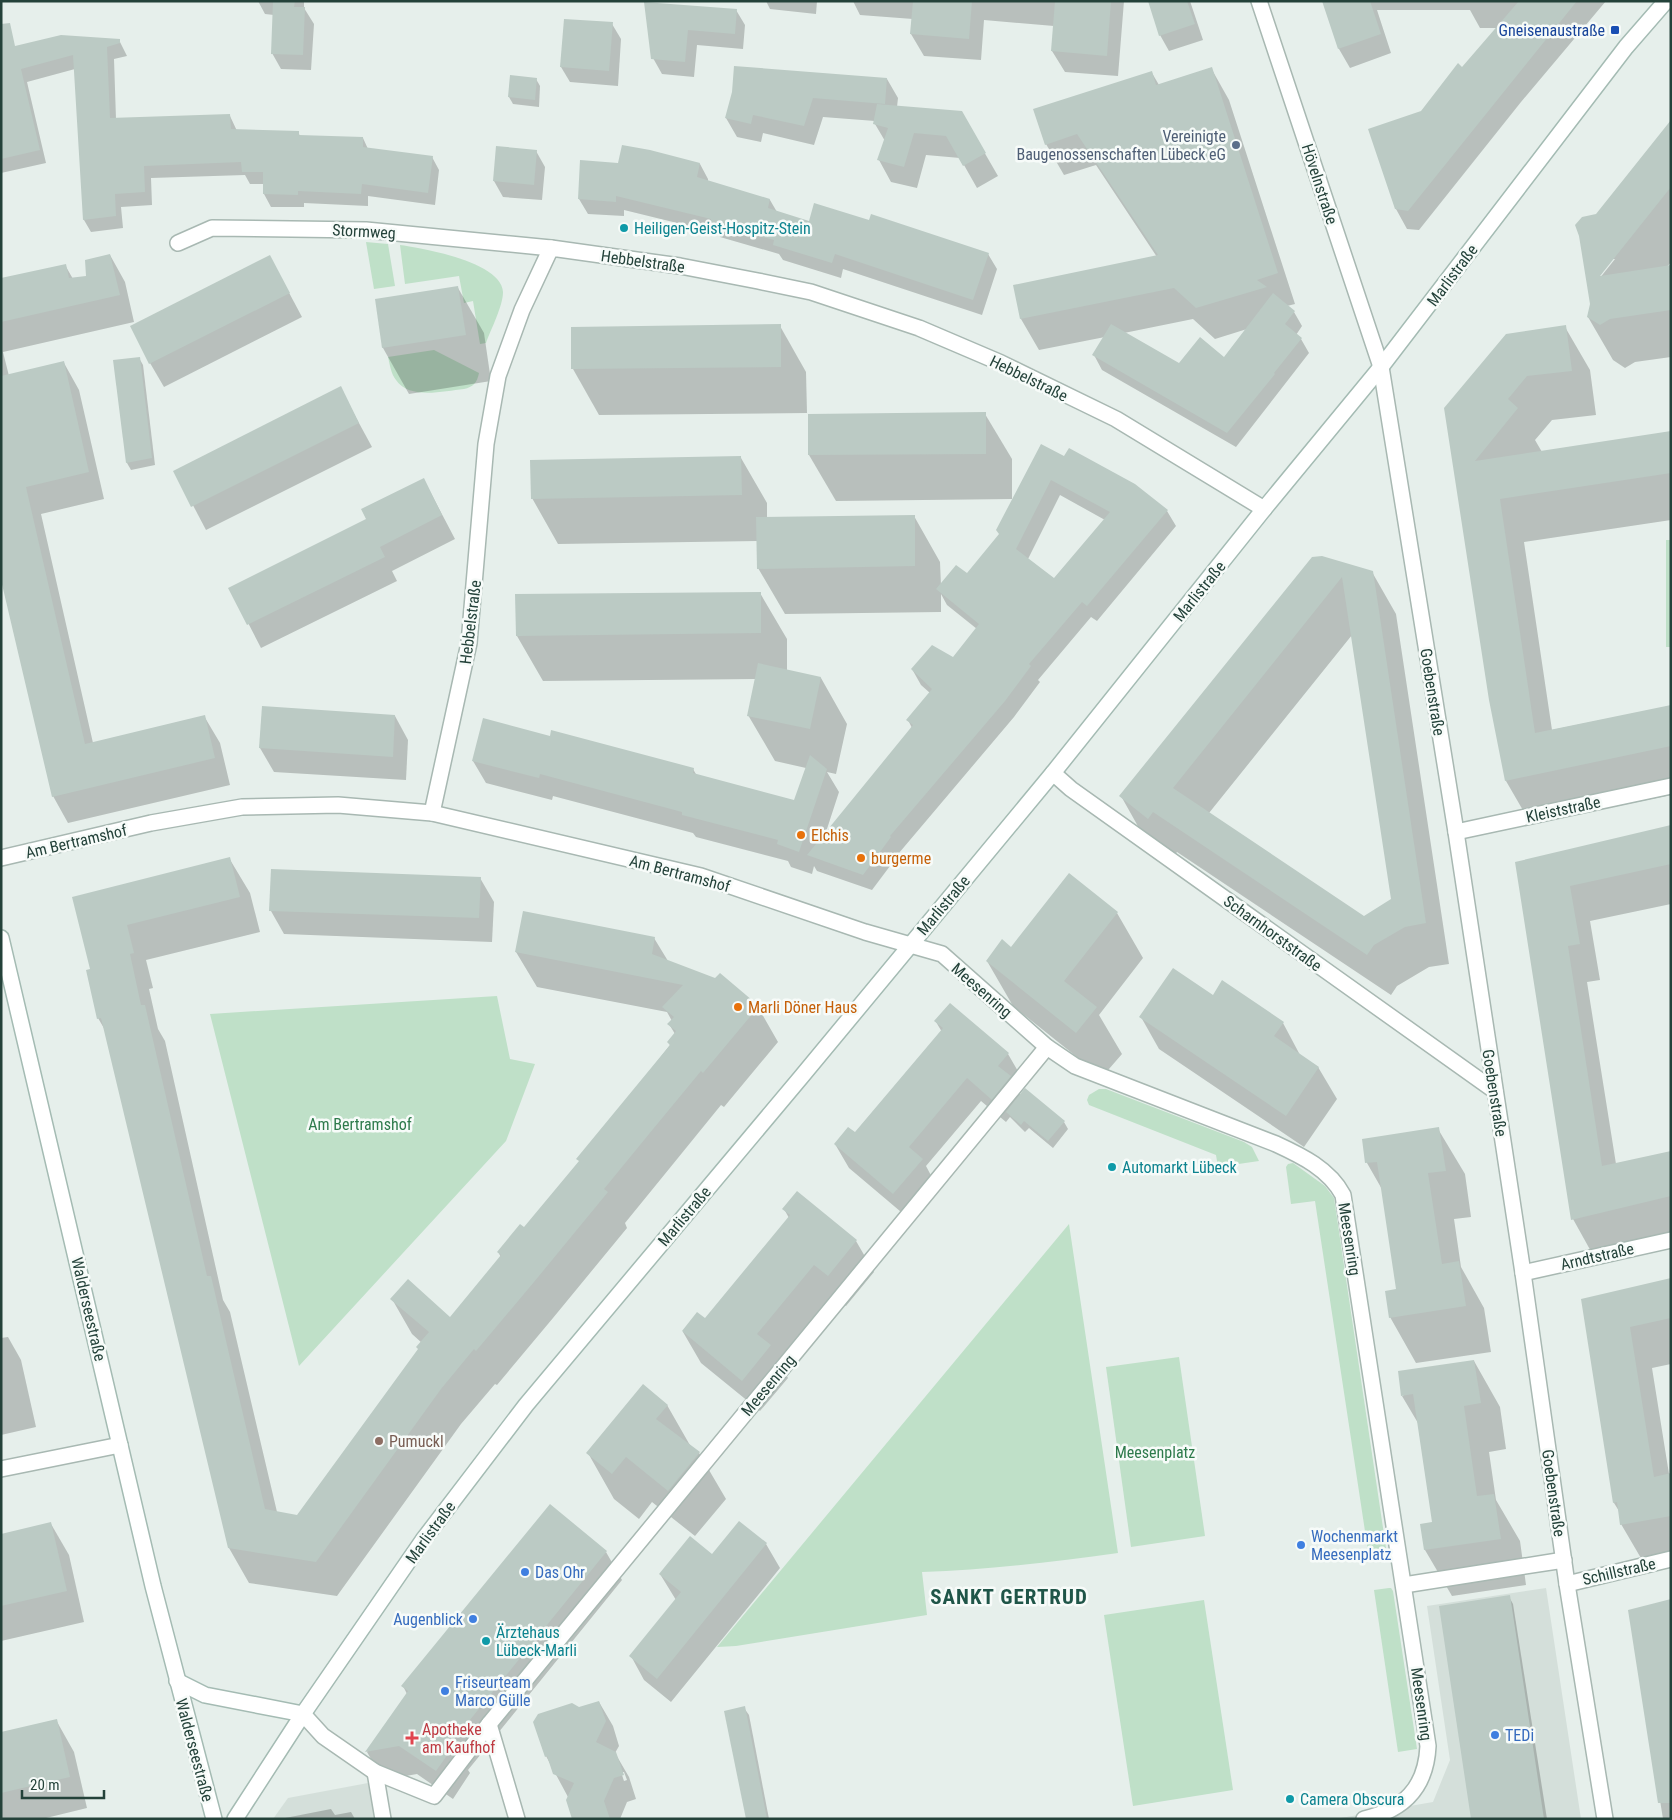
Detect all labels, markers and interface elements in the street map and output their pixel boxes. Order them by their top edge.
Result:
place label: Gneisenaustraße [1499,21,1605,40]
marker: Gneisenaustraße [1609,24,1621,36]
place label: Vereinigte Baugenossenschaften Lübeck eG [1016,127,1226,164]
marker: Vereinigte Baugenossenschaften Lübeck eG [1230,139,1242,151]
street label: Hövelnstraße [1298,141,1341,227]
place label: Heiligen-Geist-Hospitz-Stein [634,219,811,238]
street label: Stormweg [332,220,396,243]
marker: Heiligen-Geist-Hospitz-Stein [618,222,630,234]
street label: Marlistraße [1423,241,1482,310]
street label: Hebbelstraße [600,246,686,277]
street label: Hebbelstraße [987,351,1071,406]
street label: Marlistraße [1169,557,1229,625]
street label: Hebbelstraße [456,579,485,665]
street label: Goebenstraße [1416,647,1449,737]
street label: Kleiststraße [1524,792,1602,827]
street label: Am Bertramshof [24,821,129,862]
place label: Elchis [811,826,849,845]
marker: Elchis [795,829,807,841]
place label: burgerme [871,849,931,868]
street label: Am Bertramshof [627,851,732,896]
marker: burgerme [855,852,867,864]
street label: Marlistraße [913,872,974,939]
street label: Scharnhorststraße [1220,891,1325,975]
street label: Meesenring [948,959,1016,1022]
place label: Marli Döner Haus [748,998,857,1017]
marker: Marli Döner Haus [732,1001,744,1013]
street label: Goebenstraße [1478,1048,1511,1138]
park label: Am Bertramshof [308,1115,412,1134]
place label: Automarkt Lübeck [1122,1158,1237,1177]
marker: Automarkt Lübeck [1106,1161,1118,1173]
street label: Marlistraße [654,1183,715,1250]
street label: Meesenring [1334,1201,1365,1277]
street label: Arndtstraße [1559,1239,1636,1274]
street label: Walderseestraße [67,1255,110,1363]
street label: Meesenring [737,1351,799,1420]
place label: Pumuckl [389,1432,444,1451]
marker: Pumuckl [373,1435,385,1447]
park label: Meesenplatz [1115,1443,1195,1462]
street label: Goebenstraße [1538,1448,1569,1538]
street label: Marlistraße [402,1498,459,1567]
place label: Wochenmarkt Meesenplatz [1311,1527,1398,1564]
marker: Wochenmarkt Meesenplatz [1295,1539,1307,1551]
street label: Schillstraße [1581,1554,1658,1589]
place label: Das Ohr [535,1563,585,1582]
marker: Das Ohr [519,1566,531,1578]
district label: SANKT GERTRUD [930,1585,1088,1609]
place label: Augenblick [393,1610,464,1629]
marker: Augenblick [467,1613,479,1625]
place label: Ärztehaus Lübeck-Marli [496,1623,577,1660]
marker: Ärztehaus Lübeck-Marli [480,1635,492,1647]
street label: Meesenring [1407,1666,1436,1742]
place label: Friseurteam Marco Gülle [455,1673,531,1710]
marker: Friseurteam Marco Gülle [439,1685,451,1697]
street label: Walderseestraße [172,1696,217,1804]
place label: Apotheke am Kaufhof [422,1720,495,1757]
place label: TEDi [1505,1726,1534,1745]
marker: TEDi [1489,1729,1501,1741]
marker: Apotheke am Kaufhof [406,1732,418,1744]
scale bar [22,1768,105,1800]
text: 20 m [30,1776,60,1794]
place label: Camera Obscura [1300,1790,1404,1809]
marker: Camera Obscura [1284,1793,1296,1805]

